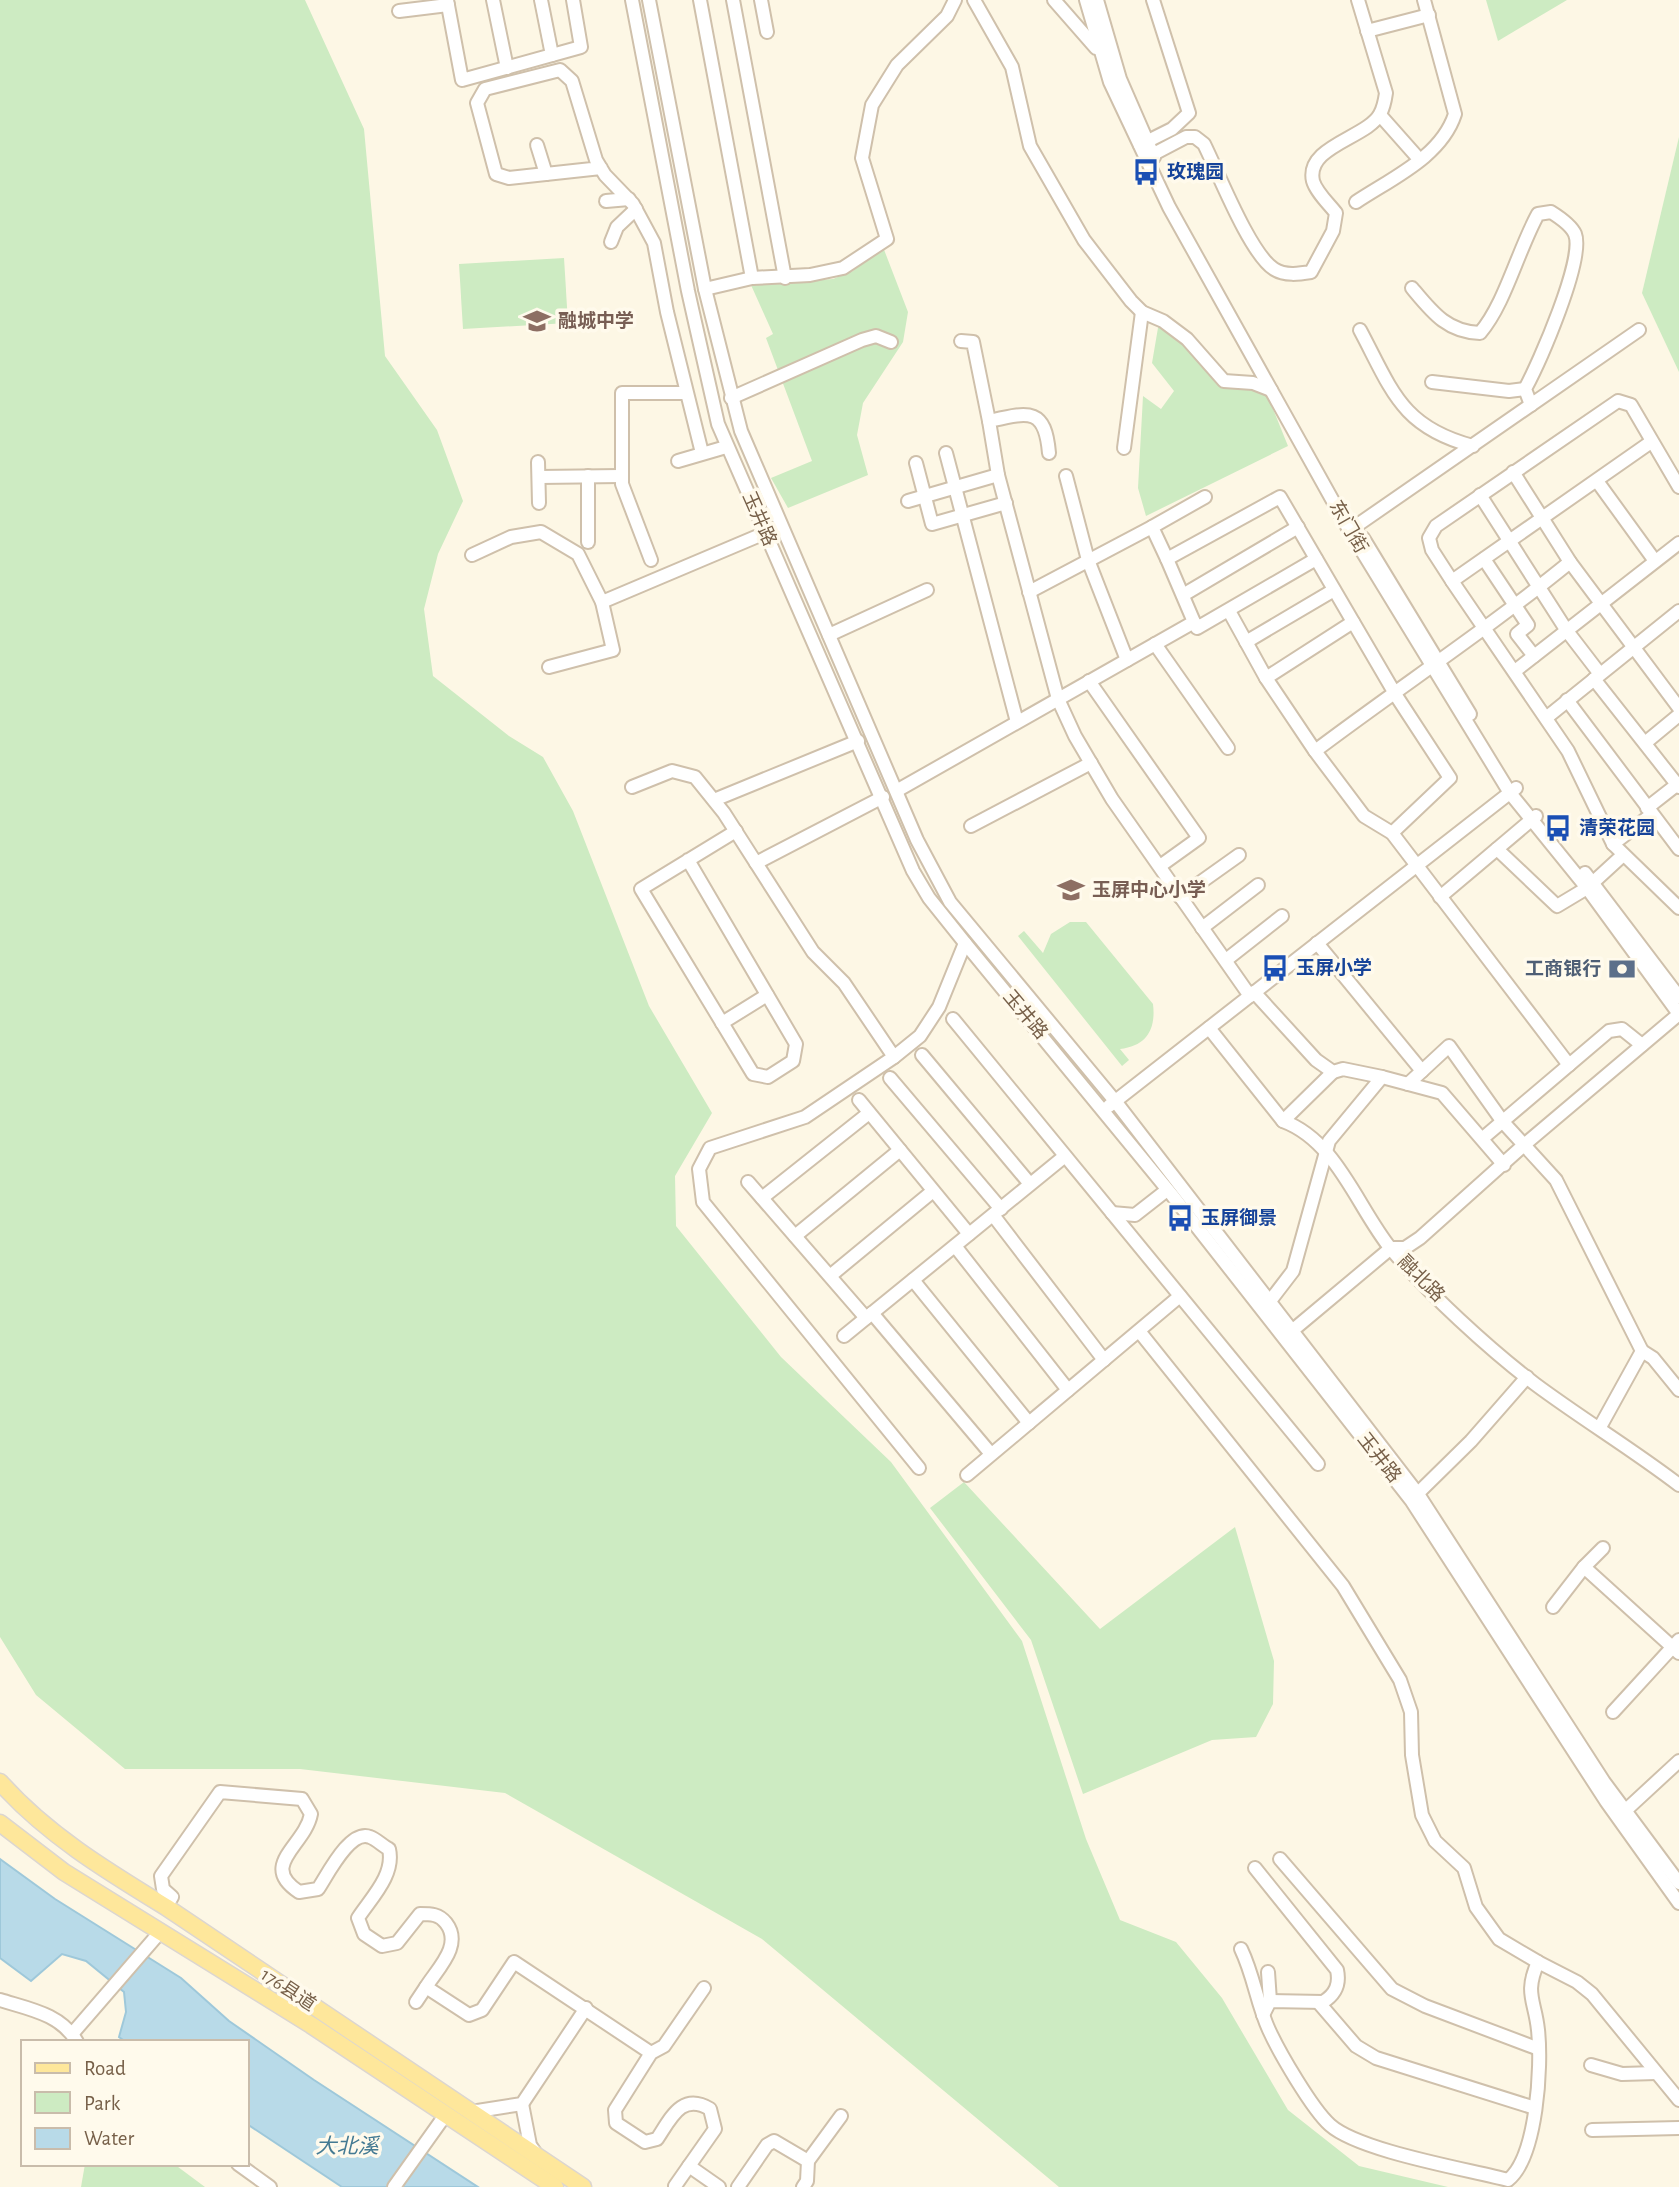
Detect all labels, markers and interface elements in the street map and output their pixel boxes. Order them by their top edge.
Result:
bus stop icon: 玫瑰园 [1131,157,1161,187]
place label: 玫瑰园 [1167,161,1224,182]
school or university icon: 融城中学 [522,306,552,336]
place label: 融城中学 [558,310,634,331]
street label: 玉井路 [739,489,780,549]
street label: 东门街 [1326,497,1372,556]
bus stop icon: 清荣花园 [1543,813,1573,843]
place label: 清荣花园 [1579,818,1655,838]
school or university icon: 玉屏中心小学 [1056,875,1086,905]
place label: 玉屏中心小学 [1092,879,1206,900]
bus stop icon: 玉屏小学 [1260,953,1290,983]
bank icon: 工商银行 [1607,954,1637,984]
place label: 玉屏小学 [1296,957,1372,978]
place label: 工商银行 [1525,958,1601,979]
street label: 玉井路 [999,986,1051,1043]
bus stop icon: 玉屏御景 [1165,1203,1195,1233]
place label: 玉屏御景 [1201,1208,1277,1228]
street label: 融北路 [1394,1251,1449,1306]
street label: 玉井路 [1354,1429,1405,1486]
street label: 176县道 [257,1964,319,2015]
legend [21,2040,248,2166]
text: Road [84,2058,126,2079]
text: Park [84,2093,121,2114]
text: Water [84,2128,134,2149]
water label: 大北溪 [316,2135,380,2157]

